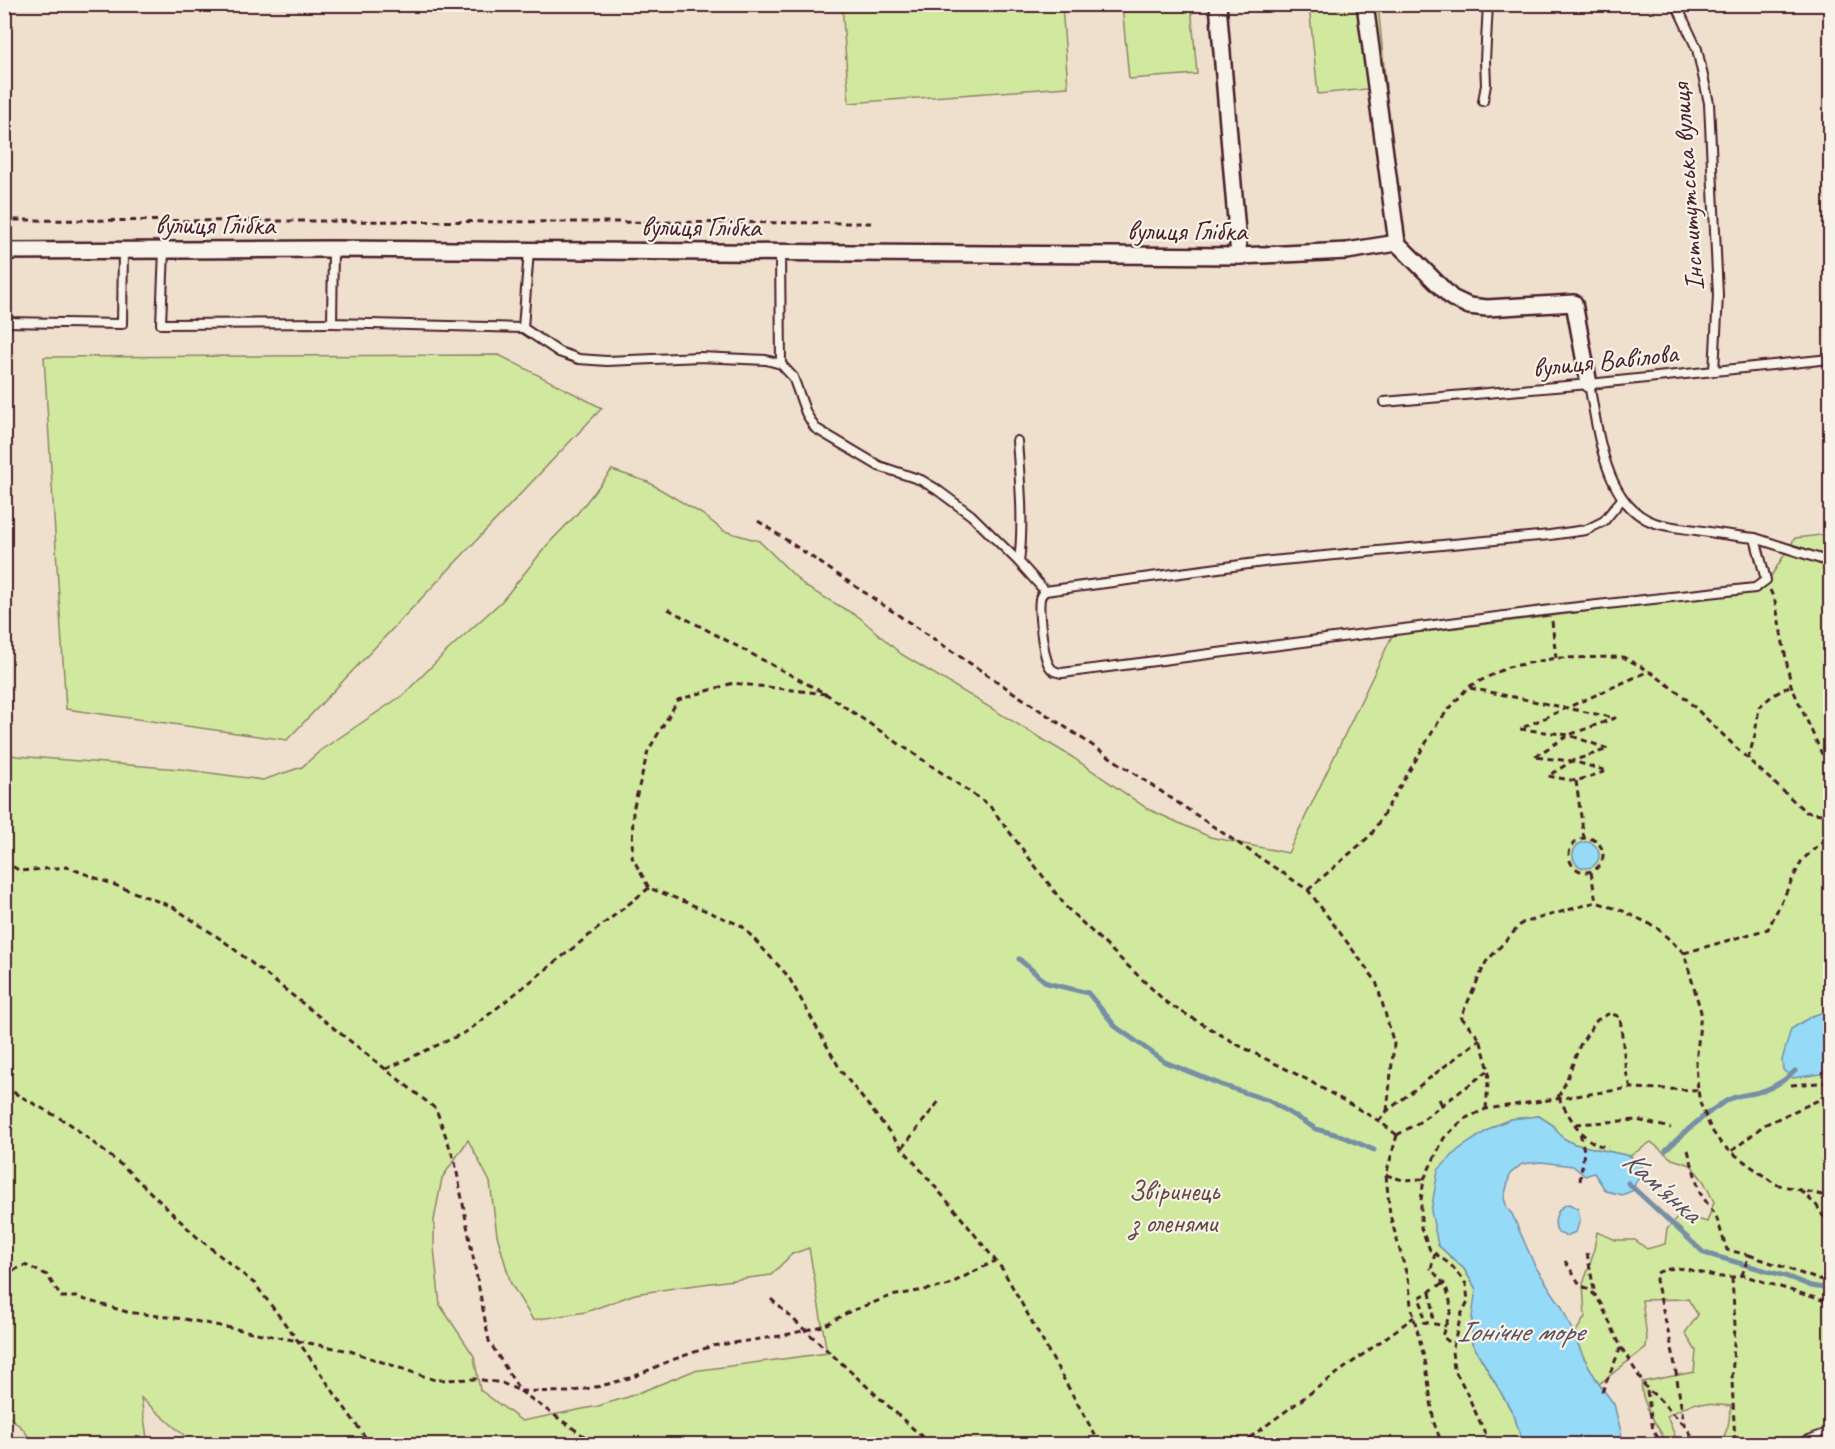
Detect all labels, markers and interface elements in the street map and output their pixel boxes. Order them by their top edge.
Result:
street label: Інститутська вулиця [1662,80,1712,292]
street label: вулиця Глібка [155,207,277,242]
street label: вулиця Глібка [641,209,763,244]
street label: вулиця Глібка [1127,213,1249,248]
street label: вулиця Вавілова [1531,335,1681,385]
water label: Кам'янка [1615,1141,1712,1233]
park label: Звіринець з оленями [1127,1173,1221,1241]
water label: Іонічне море [1457,1312,1588,1350]

